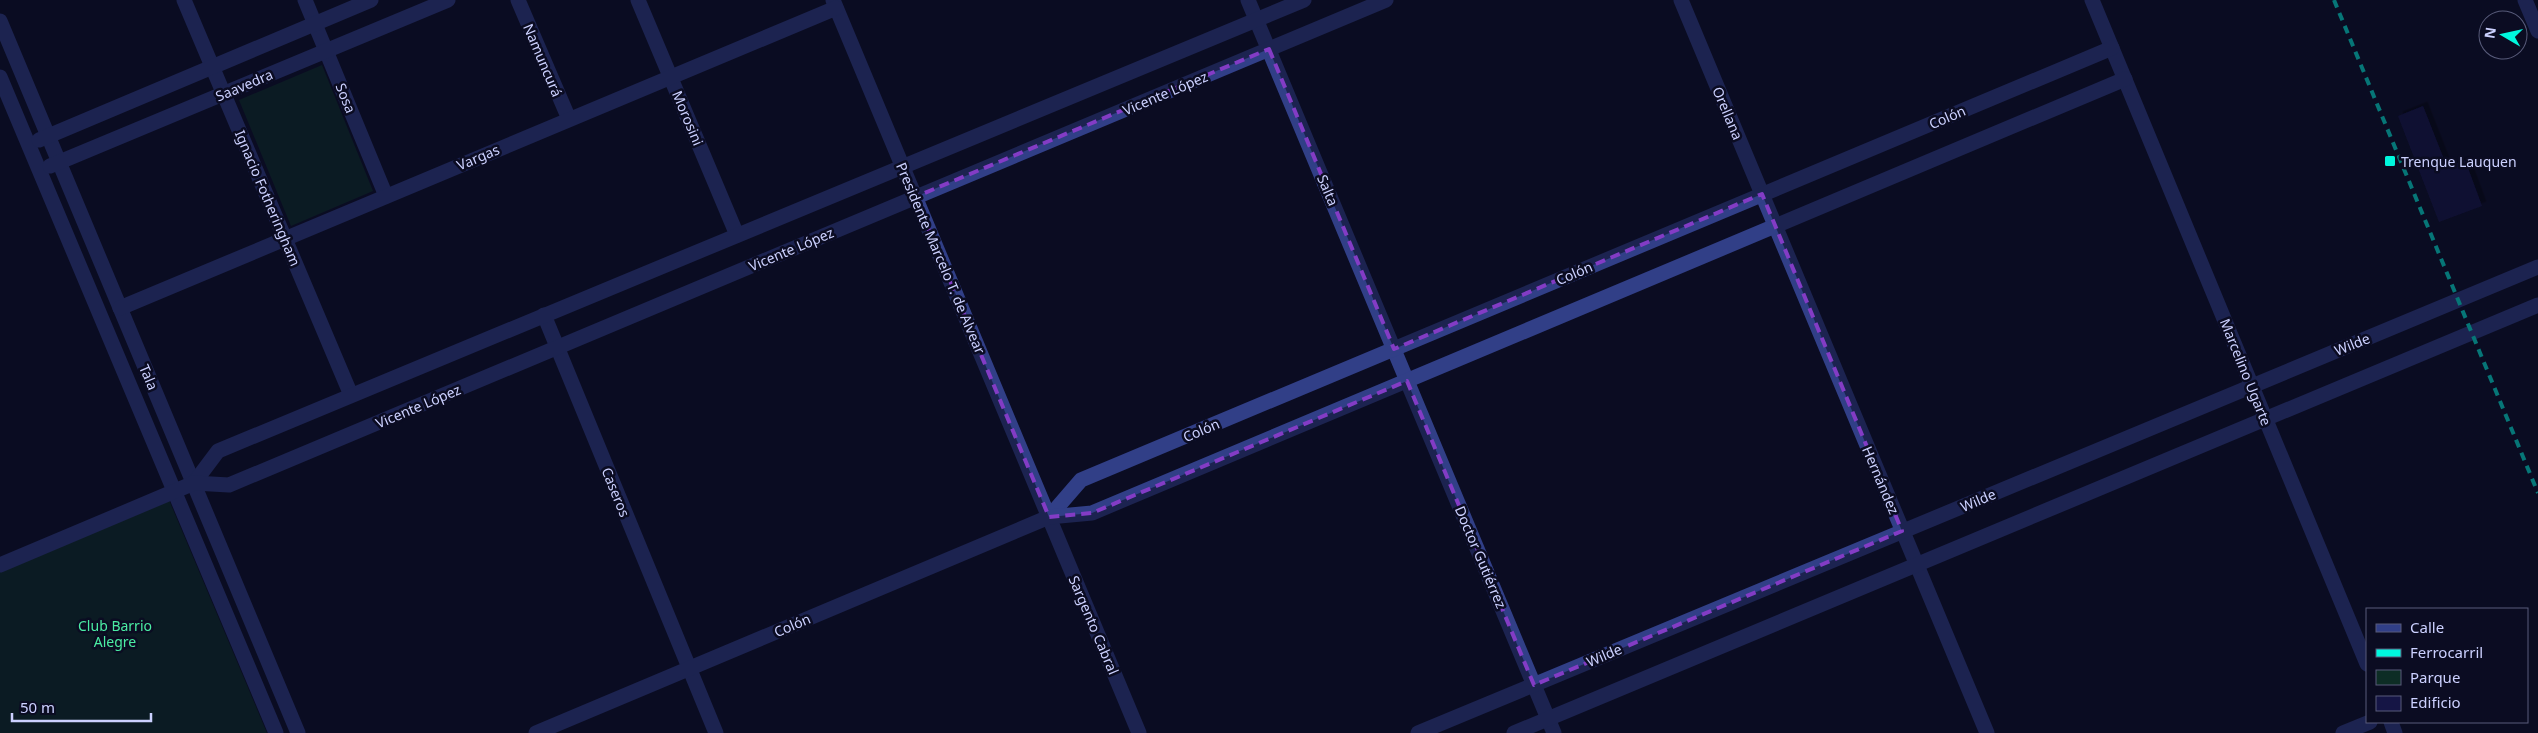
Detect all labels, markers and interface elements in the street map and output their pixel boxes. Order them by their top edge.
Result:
north arrow [2478,10,2528,60]
street label: Namuncurá [519,21,567,99]
text: N [2479,26,2500,40]
street label: Saavedra [213,64,275,106]
street label: Vicente López [1120,66,1211,119]
street label: Sosa [331,80,361,116]
street label: Orellana [1708,84,1748,142]
street label: Morosini [668,88,708,148]
street label: Colón [1926,101,1968,133]
street label: Ignacio Fotheringham [231,127,305,269]
street label: Vargas [454,139,503,174]
place label: Trenque Lauquen [2401,152,2517,171]
marker: Trenque Lauquen [2383,154,2397,168]
street label: Presidente Marcelo T. de Alvear [892,159,990,357]
street label: Salta [1313,172,1343,208]
street label: Vicente López [746,222,837,275]
street label: Colón [1553,257,1595,289]
street label: Marcelino Ugarte [2216,316,2276,429]
street label: Wilde [2331,328,2373,360]
street label: Tala [135,361,163,393]
street label: Vicente López [373,379,464,432]
street label: Colón [1180,414,1222,446]
street label: Hernández [1858,443,1904,517]
street label: Caseros [597,464,635,520]
street label: Wilde [1957,484,1999,516]
street label: Doctor Gutiérrez [1451,503,1511,611]
street label: Sargento Cabral [1065,573,1123,677]
legend [2366,608,2528,723]
street label: Colón [771,609,813,641]
park label: Club Barrio Alegre [78,616,152,651]
text: Calle [2410,617,2444,637]
street label: Wilde [1583,639,1625,671]
text: Ferrocarril [2410,642,2483,662]
text: Parque [2410,667,2460,687]
scale bar [12,690,151,722]
text: Edificio [2410,692,2461,712]
text: 50 m [20,697,55,717]

